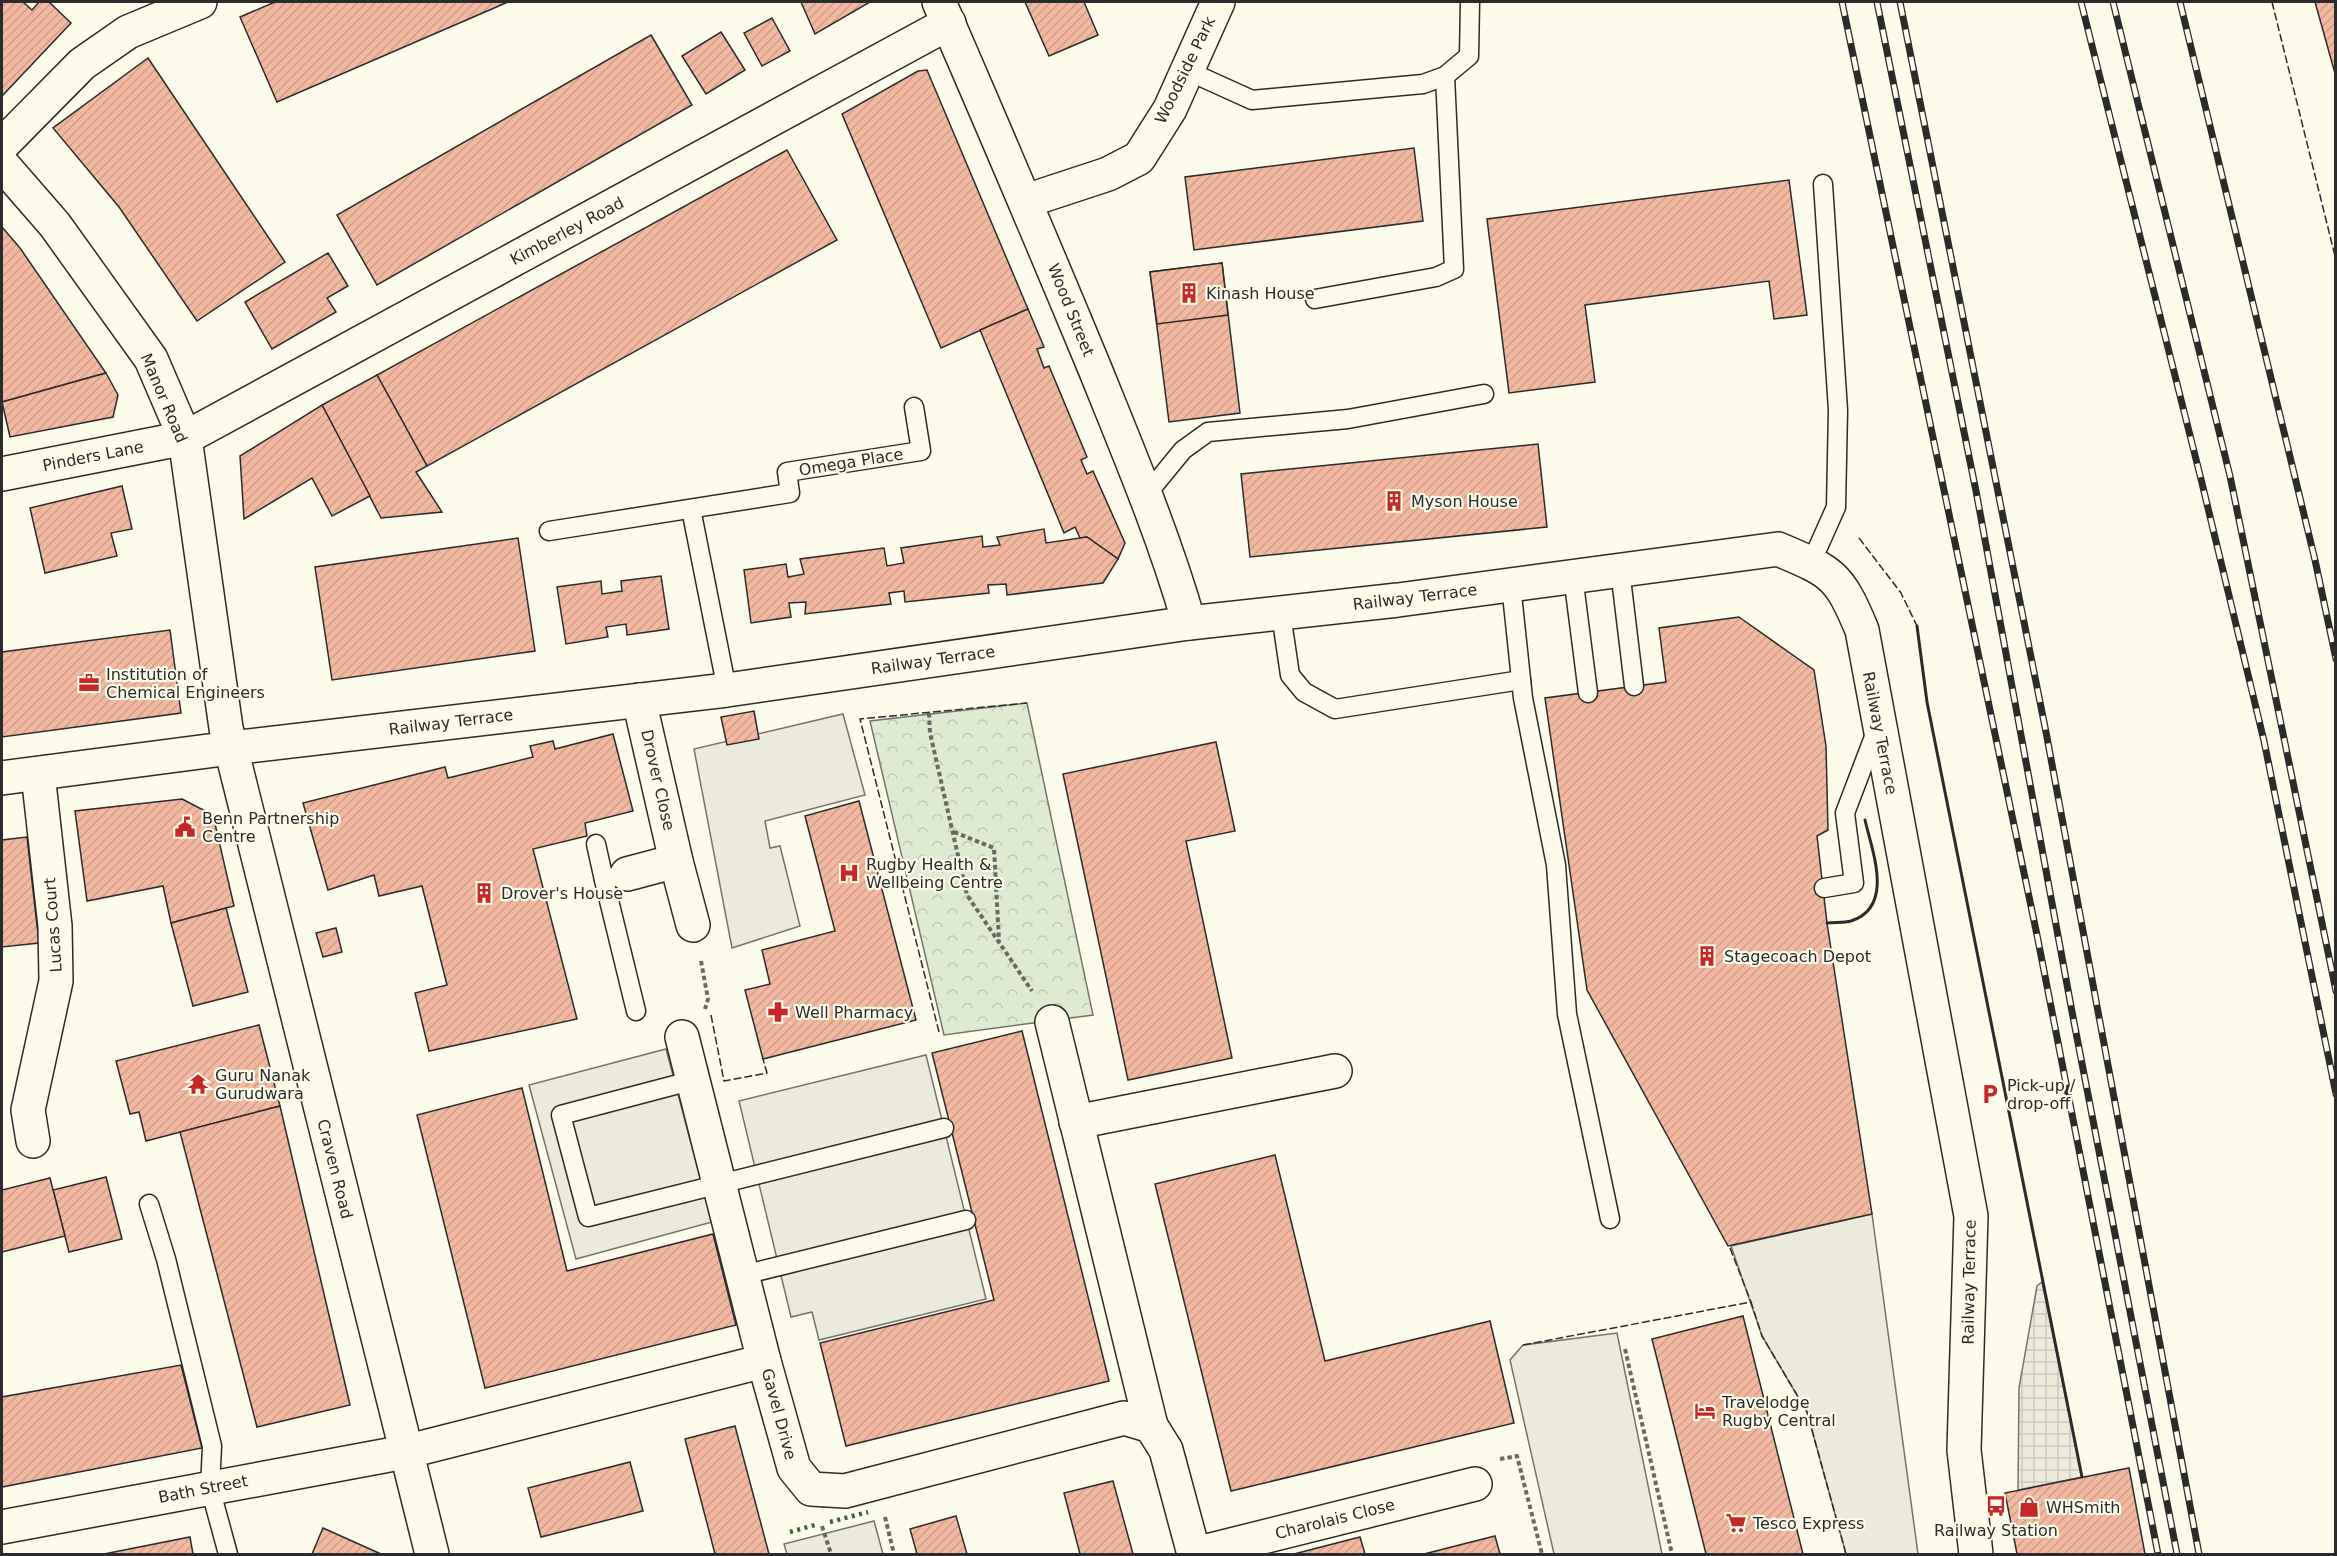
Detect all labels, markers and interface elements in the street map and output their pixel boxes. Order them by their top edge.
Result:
street label: Woodside Park [1151,13,1220,127]
street label: Kimberley Road [507,193,627,269]
street label: Wood Street [1044,261,1098,359]
building icon: Kinash House [1177,281,1201,305]
place label: Kinash House [1206,284,1315,303]
street label: Manor Road [137,350,191,446]
street label: Pinders Lane [41,437,145,475]
street label: Omega Place [797,444,905,480]
building icon: Myson House [1382,489,1406,513]
place label: Myson House [1411,492,1518,511]
street label: Railway Terrace [1352,580,1478,614]
street label: Railway Terrace [870,642,996,678]
place label: Institution of Chemical Engineers [106,665,265,702]
street label: Railway Terrace [1859,670,1901,796]
office icon: Institution of Chemical Engineers [77,671,101,695]
street label: Railway Terrace [388,705,514,739]
street label: Drover Close [637,728,679,832]
place label: Benn Partnership Centre [202,809,339,846]
public building icon: Benn Partnership Centre [173,815,197,839]
place label: Rugby Health & Wellbeing Centre [866,855,1003,892]
hospital icon: Rugby Health & Wellbeing Centre [837,861,861,885]
street label: Lucas Court [40,877,66,973]
building icon: Drover's House [472,881,496,905]
place label: Drover's House [501,884,623,903]
building icon: Stagecoach Depot [1695,944,1719,968]
place label: Stagecoach Depot [1724,947,1871,966]
pharmacy icon: Well Pharmacy [766,1000,790,1024]
place label: Well Pharmacy [795,1003,913,1022]
place label: Guru Nanak Gurudwara [215,1066,311,1103]
temple icon: Guru Nanak Gurudwara [186,1072,210,1096]
place label: Pick-up / drop-off [2007,1076,2076,1113]
parking icon: Pick-up / drop-off [1978,1082,2002,1106]
street label: Craven Road [313,1117,357,1221]
street label: Railway Terrace [1958,1219,1980,1345]
street label: Gavel Drive [758,1366,800,1462]
place label: Travelodge Rugby Central [1721,1393,1836,1430]
hotel icon: Travelodge Rugby Central [1693,1399,1717,1423]
street label: Bath Street [157,1471,249,1507]
bus stop icon: Railway Station [1984,1494,2008,1518]
street label: Charolais Close [1273,1495,1397,1543]
shop icon: WHSmith [2017,1495,2041,1519]
place label: WHSmith [2046,1498,2120,1517]
supermarket icon: Tesco Express [1724,1511,1748,1535]
place label: Tesco Express [1752,1514,1864,1533]
place label: Railway Station [1934,1521,2058,1540]

